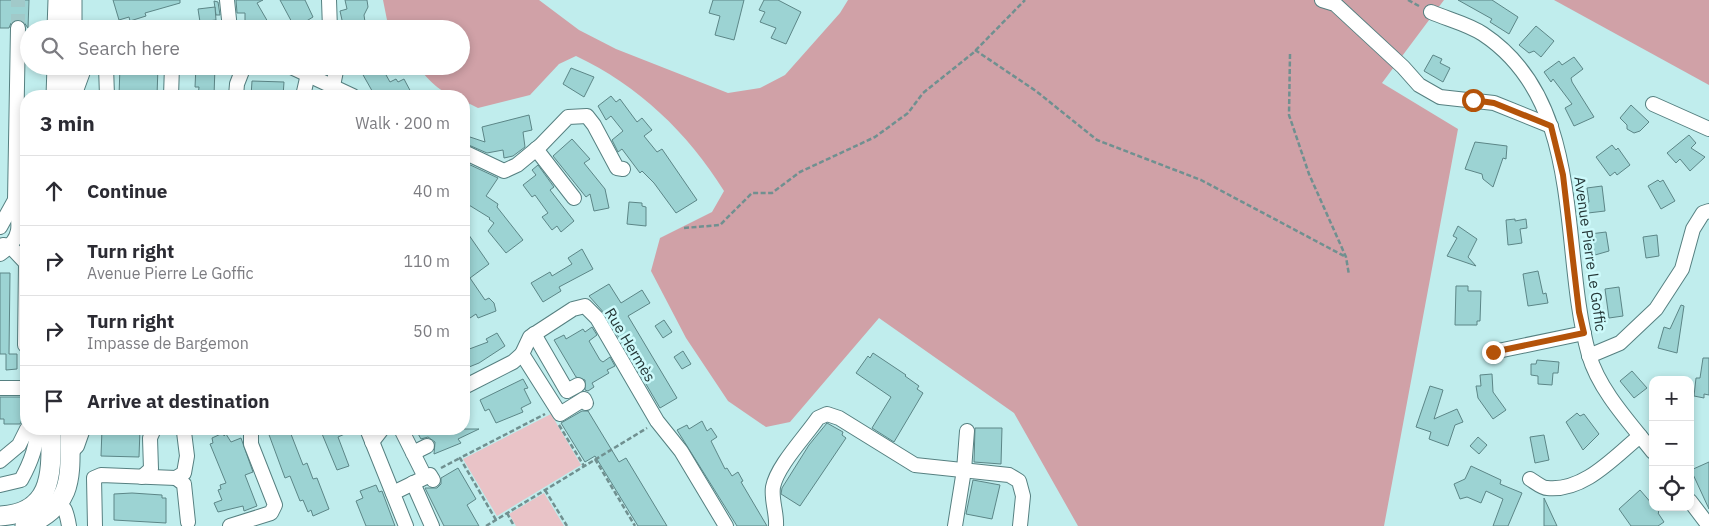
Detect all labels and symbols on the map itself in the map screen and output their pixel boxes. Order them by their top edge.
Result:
route start [1462,89,1485,112]
street label: Avenue Pierre Le Goffic [1570,175,1611,333]
street label: Rue Hermès [601,304,660,385]
route end [1482,341,1505,364]

